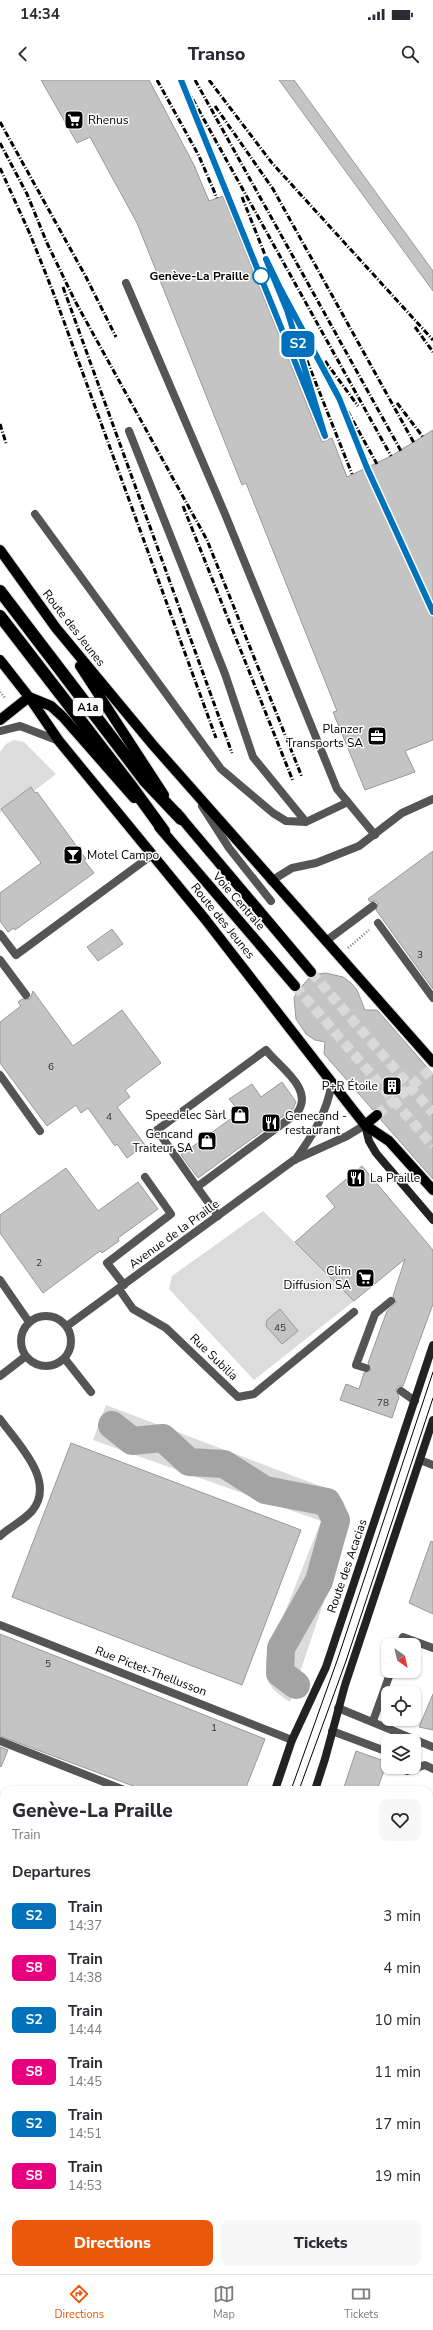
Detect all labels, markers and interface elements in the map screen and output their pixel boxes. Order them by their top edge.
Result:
text: 14:34 [20,4,60,24]
text: Transo [188,42,245,66]
icon: back [12,43,34,65]
icon: search [399,43,421,65]
supermarket icon: Rhenus [63,109,85,131]
place label: Rhenus [88,112,129,128]
marker: Genève-La Praille [252,267,270,285]
place label: Genève-La Praille [150,268,249,284]
line badge: S2 [280,331,316,357]
text: S2 [289,334,307,353]
street label: Route des Jeunes [39,586,109,670]
road number: A1a [73,698,103,716]
place label: Planzer Transports SA [286,721,364,751]
office icon: Planzer Transports SA [366,725,388,747]
bar icon: Motel Campo [62,844,84,866]
place label: Motel Campo [87,847,160,863]
street label: Voie Centrale [209,868,269,933]
street label: Route des Jeunes [187,880,259,962]
house number: 3 [417,948,423,962]
house number: 6 [48,1060,54,1074]
building icon: P+R Étoile [381,1075,403,1097]
place label: P+R Étoile [322,1078,378,1094]
shop icon: Speedelec Sàrl [229,1104,251,1126]
place label: Speedelec Sàrl [145,1107,226,1123]
place label: Genecand - restaurant [285,1108,347,1138]
house number: 4 [106,1110,112,1124]
restaurant icon: Genecand - restaurant [260,1112,282,1134]
place label: Gencand Traiteur SA [133,1126,193,1156]
shop icon: Gencand Traiteur SA [196,1130,218,1152]
restaurant icon: La Praille [345,1167,367,1189]
place label: La Praille [370,1170,420,1186]
street label: Avenue de la Praille [126,1196,222,1272]
house number: 2 [36,1256,42,1270]
place label: Clim Diffusion SA [284,1263,351,1293]
supermarket icon: Clim Diffusion SA [354,1267,376,1289]
house number: 45 [274,1321,286,1335]
street label: Rue Subilia [187,1330,241,1384]
house number: 78 [377,1396,389,1410]
street label: Route des Acacias [323,1517,371,1615]
north arrow [381,1638,421,1678]
map controls [381,1638,421,1774]
street label: Rue Pictet-Thellusson [93,1642,209,1700]
house number: 5 [45,1657,51,1671]
button: locate [381,1686,421,1726]
house number: 1 [211,1721,217,1735]
button: layers [381,1734,421,1774]
text: Genève-La Praille [12,1798,173,1824]
button: heart [379,1799,421,1841]
text: Train [12,1826,41,1844]
text: Departures [12,1862,91,1882]
text: Train [68,1897,103,1917]
text: S2 [25,1906,43,1925]
text: 3 min [383,1906,421,1926]
text: 14:37 [68,1917,102,1935]
text: Train [68,1949,103,1969]
text: S8 [25,1958,43,1977]
text: 4 min [383,1958,421,1978]
text: 14:38 [68,1969,102,1987]
text: Train [68,2001,103,2021]
text: S2 [25,2010,43,2029]
text: 10 min [374,2010,421,2030]
text: 14:44 [68,2021,102,2039]
text: Train [68,2053,103,2073]
text: S8 [25,2062,43,2081]
text: 11 min [374,2062,421,2082]
text: 14:45 [68,2073,102,2091]
text: Train [68,2105,103,2125]
text: S2 [25,2114,43,2133]
text: 17 min [374,2114,421,2134]
text: 14:51 [68,2125,102,2143]
text: Train [68,2157,103,2177]
text: S8 [25,2166,43,2185]
text: 19 min [374,2166,421,2186]
text: 14:53 [68,2177,102,2195]
button: Directions [12,2220,213,2266]
button: Tickets [221,2220,421,2266]
tab: Directions [54,2283,104,2322]
tab: Map [213,2283,235,2322]
tab: Tickets [344,2283,379,2322]

